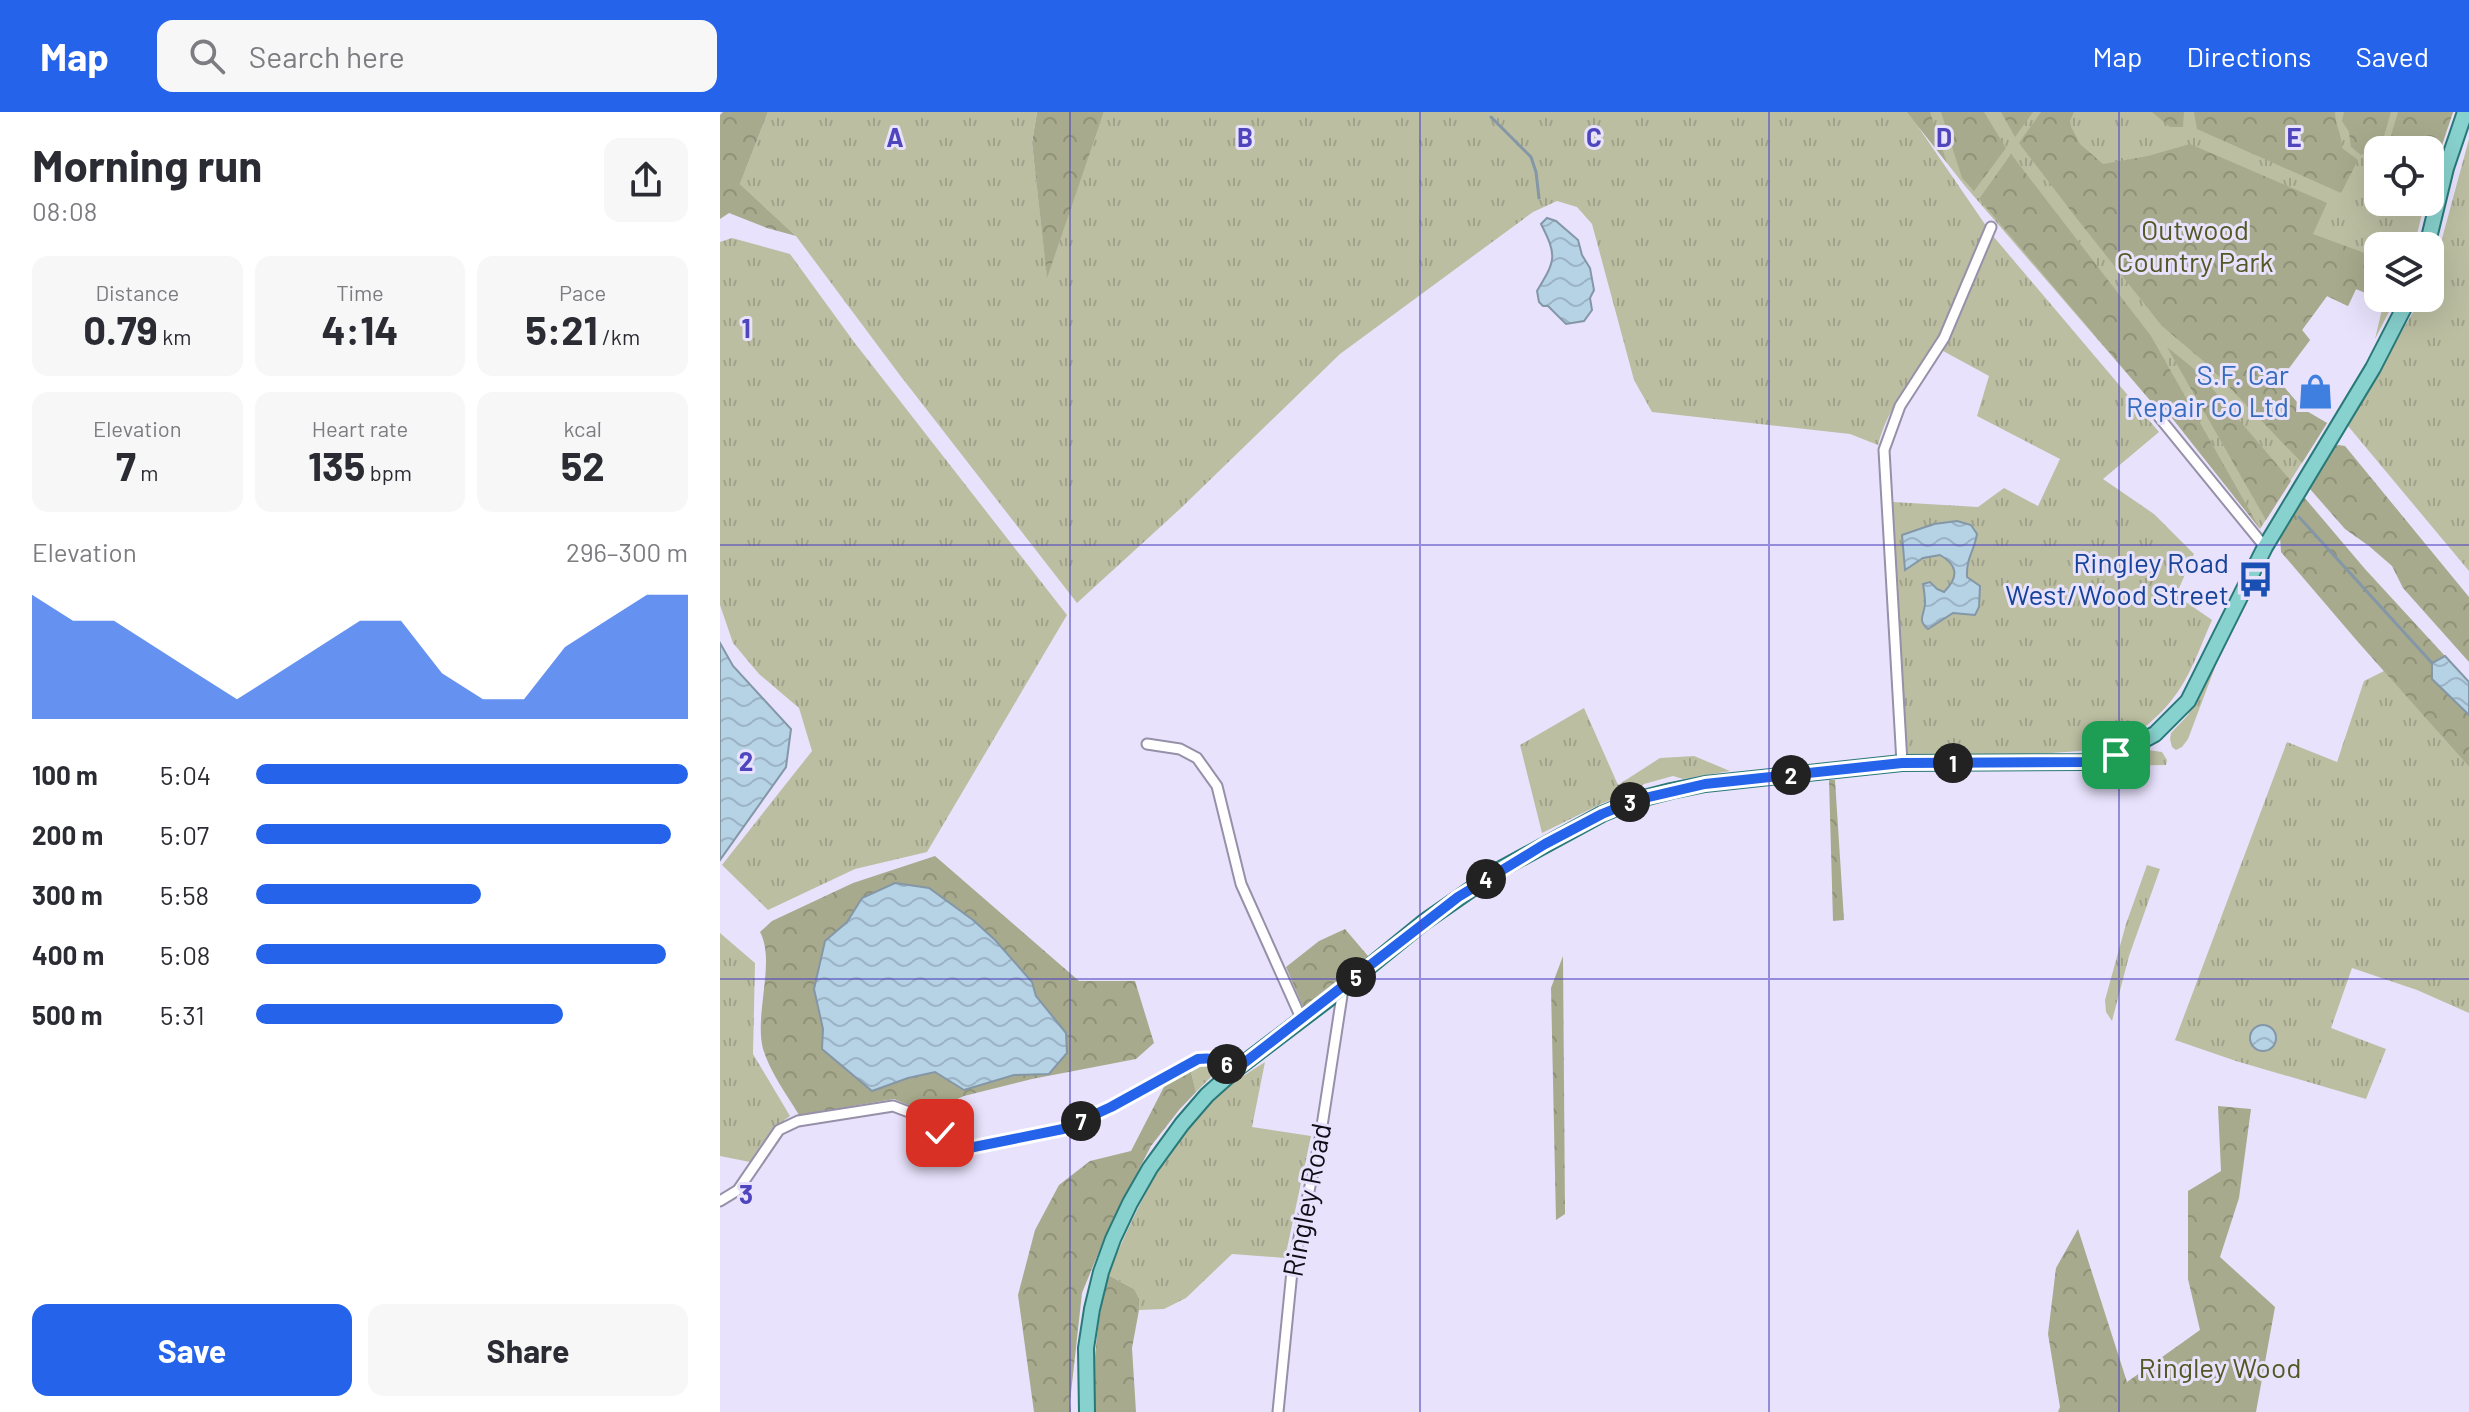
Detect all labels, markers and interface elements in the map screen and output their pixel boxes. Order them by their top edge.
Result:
search box [157,20,717,92]
text: Map [40,33,109,79]
icon: search [185,34,229,78]
text: Search here [249,38,405,74]
text: Map [2093,39,2142,73]
text: Directions [2186,39,2312,73]
text: Saved [2356,39,2429,73]
text: A [886,121,904,152]
text: B [1237,121,1253,152]
text: C [1586,121,1602,152]
text: D [1936,121,1952,152]
text: E [2286,121,2302,152]
map controls [2364,136,2444,312]
button: locate [2364,136,2444,216]
text: Morning run [32,138,262,191]
button: share [604,138,688,222]
text: 08:08 [32,195,97,226]
park label: Outwood Country Park [2116,212,2274,278]
button: layers [2364,232,2444,312]
text: Distance [95,279,179,305]
text: Time [336,279,384,305]
text: Pace [559,279,606,305]
text: 0.79 [83,305,158,353]
text: 4:14 [321,305,399,353]
text: 5:21 [525,305,598,353]
text: 1 [741,312,751,343]
text: km [158,323,191,349]
text: /km [598,323,640,349]
place label: S.F. Car Repair Co Ltd [2126,357,2289,423]
shop icon: S.F. Car Repair Co Ltd [2296,372,2334,410]
text: Elevation [93,415,182,441]
text: Heart rate [312,415,408,441]
text: kcal [563,415,602,441]
text: 7 [116,441,136,489]
text: 135 [308,441,365,489]
text: 52 [561,441,605,489]
text: m [136,459,159,485]
text: bpm [365,459,412,485]
text: Elevation [32,536,137,567]
text: 296–300 m [566,536,688,567]
place label: Ringley Road West/Wood Street [2005,545,2229,611]
bus stop icon: Ringley Road West/Wood Street [2236,560,2274,598]
pin [2082,721,2150,789]
icon: arrive [2094,733,2138,777]
pin: 1 [1933,743,1973,783]
text: 2 [739,745,753,776]
text: 1 [1949,750,1957,776]
pin: 2 [1771,755,1811,795]
text: 100 m [32,759,98,790]
text: 5:04 [160,759,211,790]
text: 2 [1785,762,1797,788]
pin: 3 [1610,782,1650,822]
text: 3 [1624,789,1636,815]
text: 200 m [32,819,103,850]
text: 5:07 [160,819,209,850]
pin: 4 [1466,859,1506,899]
text: 4 [1479,866,1493,892]
text: 300 m [32,879,103,910]
text: 5:58 [160,879,209,910]
text: 400 m [32,939,104,970]
text: 5:08 [160,939,210,970]
pin: 5 [1336,957,1376,997]
text: 5 [1350,964,1362,990]
text: 500 m [32,999,103,1030]
text: 5:31 [160,999,205,1030]
pin: 6 [1207,1044,1247,1084]
text: 6 [1221,1051,1233,1077]
pin [906,1099,974,1167]
pin: 7 [1061,1101,1101,1141]
text: 7 [1076,1108,1086,1134]
icon: check [918,1111,962,1155]
street label: Ringley Road [1274,1120,1338,1280]
text: 3 [739,1178,753,1209]
button: Save [32,1304,352,1396]
button: Share [368,1304,688,1396]
park label: Ringley Wood [2139,1350,2301,1384]

